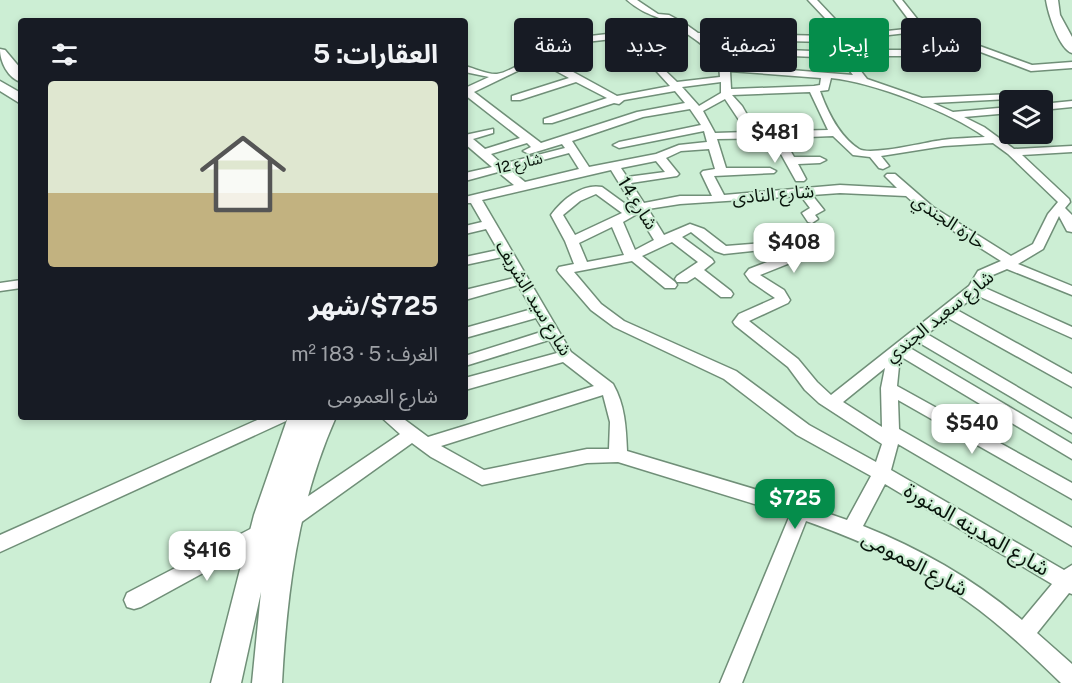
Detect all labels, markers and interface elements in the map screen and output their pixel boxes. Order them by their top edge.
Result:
chip: شقة [514,18,593,72]
chip: جديد [605,18,688,72]
chip: تصفية [700,18,797,72]
chip: إيجار [809,18,889,72]
chip: شراء [901,18,981,72]
icon: filters [48,38,81,71]
text: العقارات: 5 [313,38,438,69]
map controls [999,90,1053,144]
button: layers [999,90,1053,144]
pin: $481 [739,113,811,164]
icon: home [189,120,297,228]
text: $481 [751,120,799,144]
street label: شارع 12 [494,149,545,181]
street label: شارع 14 [610,173,662,235]
street label: شارع النادى [731,180,815,212]
street label: حارة الجندي [907,189,989,256]
pin: $408 [758,223,830,274]
text: $408 [768,230,820,254]
street label: شارع سيد الشريف [488,237,577,361]
street label: شارع سعيد الجندي [881,266,1000,369]
text: $725/شهر [309,290,438,321]
text: الغرف: 5 · 183 m² [291,342,438,366]
text: شارع العمومى [328,384,438,408]
pin: $540 [936,404,1008,455]
text: $540 [945,411,999,435]
street label: شارع المدينه المنورة [898,477,1054,583]
pin: $725 [759,479,831,530]
text: $725 [769,486,821,510]
street label: شارع العمومى [857,525,972,604]
pin: $416 [171,531,243,582]
text: $416 [183,538,231,562]

